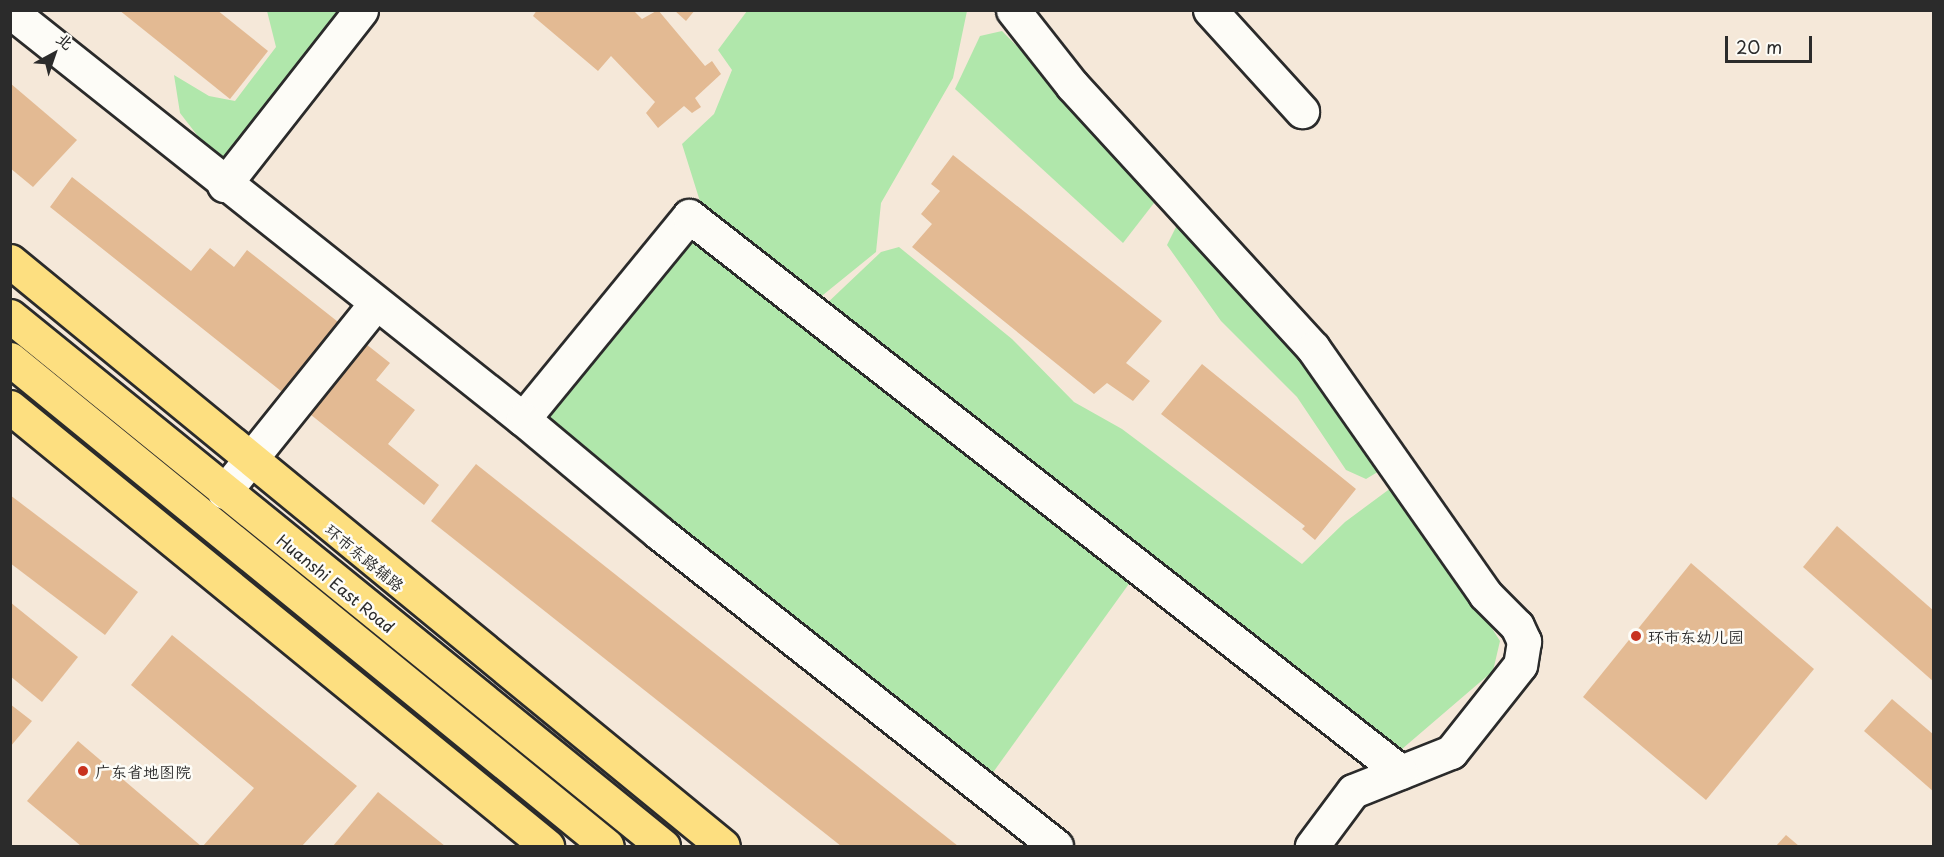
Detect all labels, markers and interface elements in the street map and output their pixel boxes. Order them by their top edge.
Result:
north arrow [24,24,84,84]
scale bar [1728,24,1815,62]
text: 北 [52,26,79,55]
text: 20 m [1736,33,1782,60]
street label: 环市东路辅路 [322,519,408,595]
street label: Huanshi East Road [274,530,398,636]
place label: 环市东幼儿园 [1648,626,1744,646]
marker: 环市东幼儿园 [1629,629,1643,643]
place label: 广东省地图院 [95,761,191,781]
marker: 广东省地图院 [76,764,90,778]

